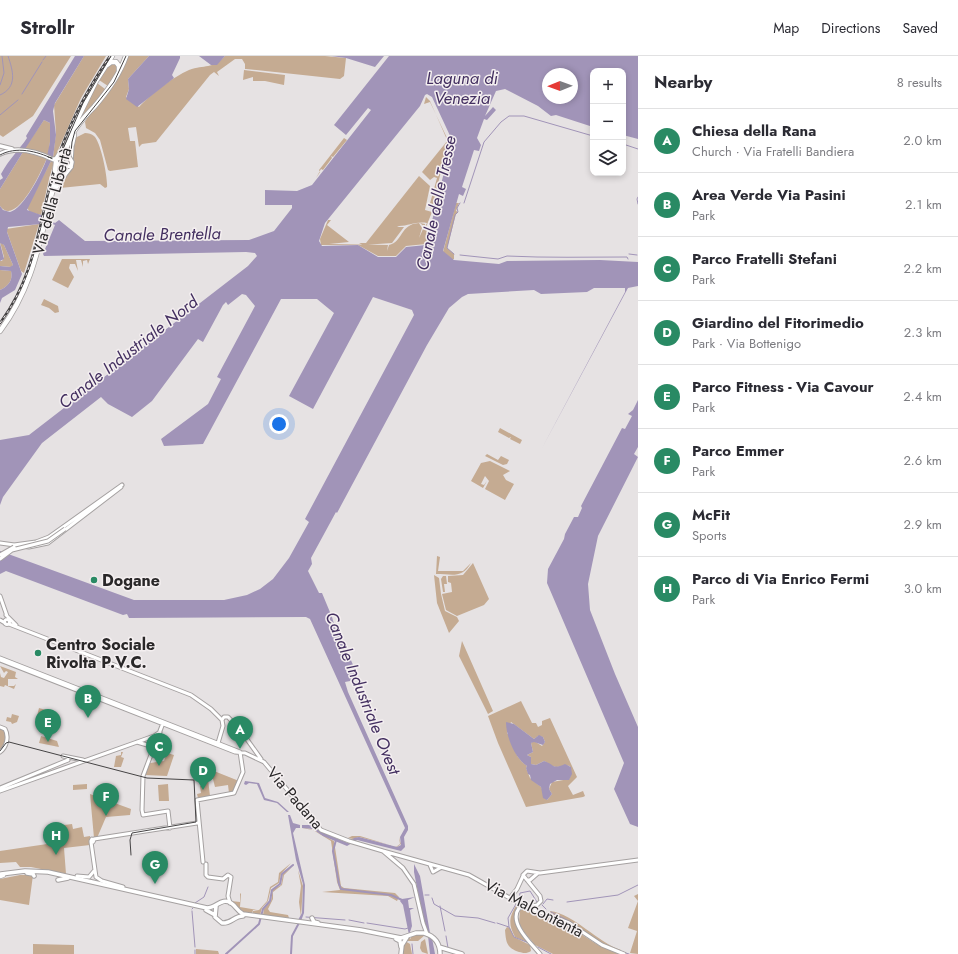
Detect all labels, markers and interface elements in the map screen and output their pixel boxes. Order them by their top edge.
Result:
text: Strollr [20,14,75,41]
text: Map [773,18,799,38]
text: Directions [821,18,881,38]
text: Saved [903,18,938,38]
water label: Laguna di Venezia [426,66,499,110]
north arrow [542,68,578,104]
map controls [590,68,626,176]
button: + [590,68,626,104]
text: Nearby [654,70,712,94]
text: 8 results [897,73,942,92]
button: − [590,104,626,140]
text: Chiesa della Rana [692,120,816,142]
text: A [662,131,672,150]
text: 2.0 km [903,131,942,150]
water label: Canale delle Tresse [410,133,462,273]
button: layers [590,140,626,176]
text: Church · Via Fratelli Bandiera [692,142,854,161]
street label: Via della Libertà [27,145,77,257]
text: Area Verde Via Pasini [692,184,846,206]
text: B [663,195,671,214]
text: 2.1 km [905,195,942,214]
text: Park [692,206,715,225]
water label: Canale Brentella [103,221,221,247]
text: Parco Fratelli Stefani [692,248,837,270]
text: C [662,259,672,278]
text: 2.2 km [904,259,942,278]
text: Park [692,270,715,289]
water label: Canale Industriale Nord [53,289,204,414]
text: Giardino del Fitorimedio [692,312,864,334]
text: D [662,323,672,342]
text: 2.3 km [904,323,942,342]
text: Park · Via Bottenigo [692,334,801,353]
text: Parco Fitness - Via Cavour [692,376,874,398]
text: E [663,387,671,406]
text: 2.4 km [903,387,942,406]
text: Park [692,398,715,417]
your location [269,414,289,434]
text: Parco Emmer [692,440,784,462]
text: F [663,451,671,470]
text: 2.6 km [903,451,942,470]
text: Park [692,462,715,481]
text: McFit [692,504,730,526]
text: G [662,515,672,534]
text: 2.9 km [903,515,942,534]
text: Sports [692,526,726,545]
text: Parco di Via Enrico Fermi [692,568,869,590]
place label: Dogane [102,569,160,592]
marker: Dogane [89,575,99,585]
text: H [662,579,672,598]
text: 3.0 km [904,579,942,598]
text: Park [692,590,715,609]
water label: Canale Industriale Ovest [319,608,407,779]
place label: Centro Sociale Rivolta P.V.C. [46,633,155,674]
marker: Centro Sociale Rivolta P.V.C. [33,648,43,658]
pin: B [75,685,101,718]
pin: E [35,709,61,742]
pin: A [227,716,253,749]
pin: C [146,733,172,766]
pin: D [190,757,216,790]
street label: Via Padana [261,762,329,834]
pin: F [93,783,119,816]
pin: H [43,822,69,855]
pin: G [142,851,168,884]
street label: Via Malcontenta [481,873,587,943]

